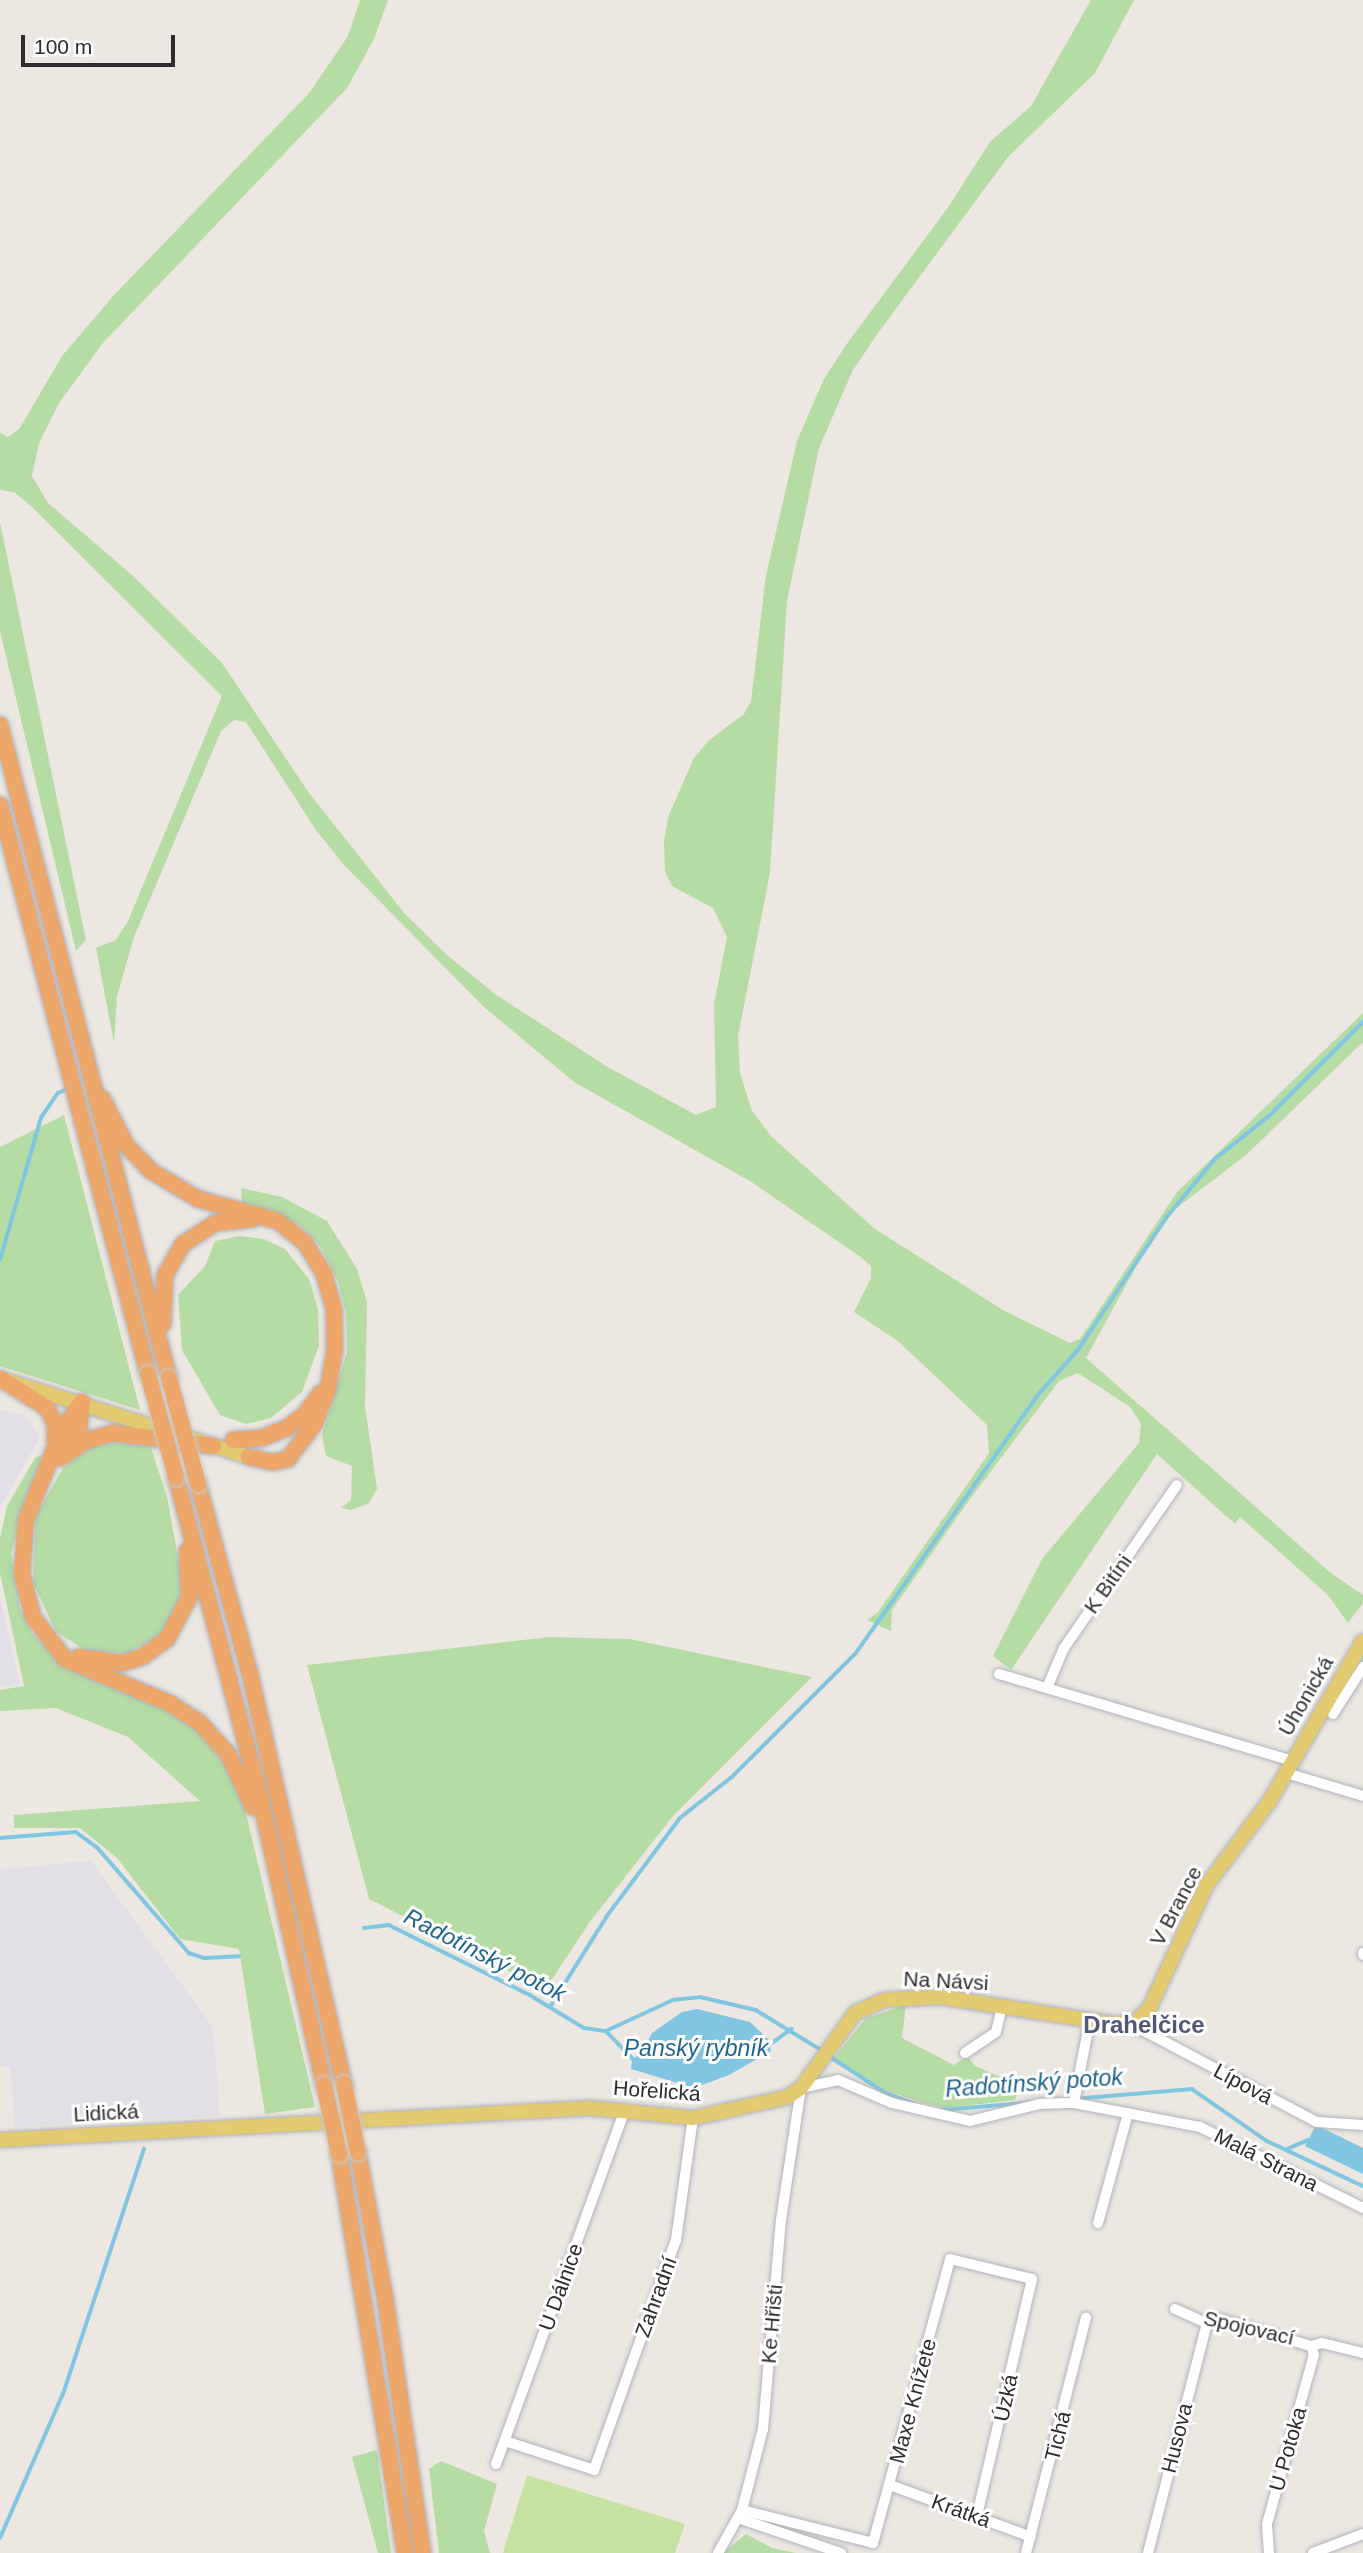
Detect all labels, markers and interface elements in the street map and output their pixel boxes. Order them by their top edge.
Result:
scale bar [24,21,178,65]
text: 100 m [34,35,92,58]
street label: K Bitíni [1079,1550,1137,1618]
street label: Úhonická [1273,1652,1339,1740]
street label: V Brance [1145,1862,1207,1950]
water label: Radotínský potok [400,1902,570,2008]
street label: Na Návsi [903,1966,989,1996]
district label: Drahelčice [1083,2011,1205,2039]
water label: Panský rybník [624,2034,768,2062]
street label: Lípová [1209,2058,1277,2110]
water label: Radotínský potok [944,2063,1124,2103]
street label: Hořelická [612,2075,702,2107]
street label: Lidická [73,2099,139,2127]
street label: Malá Strana [1210,2123,1322,2197]
street label: U Dálnice [534,2240,588,2334]
street label: Zahradní [630,2253,682,2341]
street label: Ke Hřišti [756,2283,788,2365]
street label: Spojovací [1201,2305,1297,2351]
street label: Maxe Knížete [884,2336,942,2466]
street label: Úzká [989,2372,1023,2424]
street label: Husova [1156,2400,1198,2476]
street label: U Potoka [1264,2404,1312,2494]
street label: Tichá [1040,2408,1076,2464]
street label: Krátká [928,2489,994,2533]

